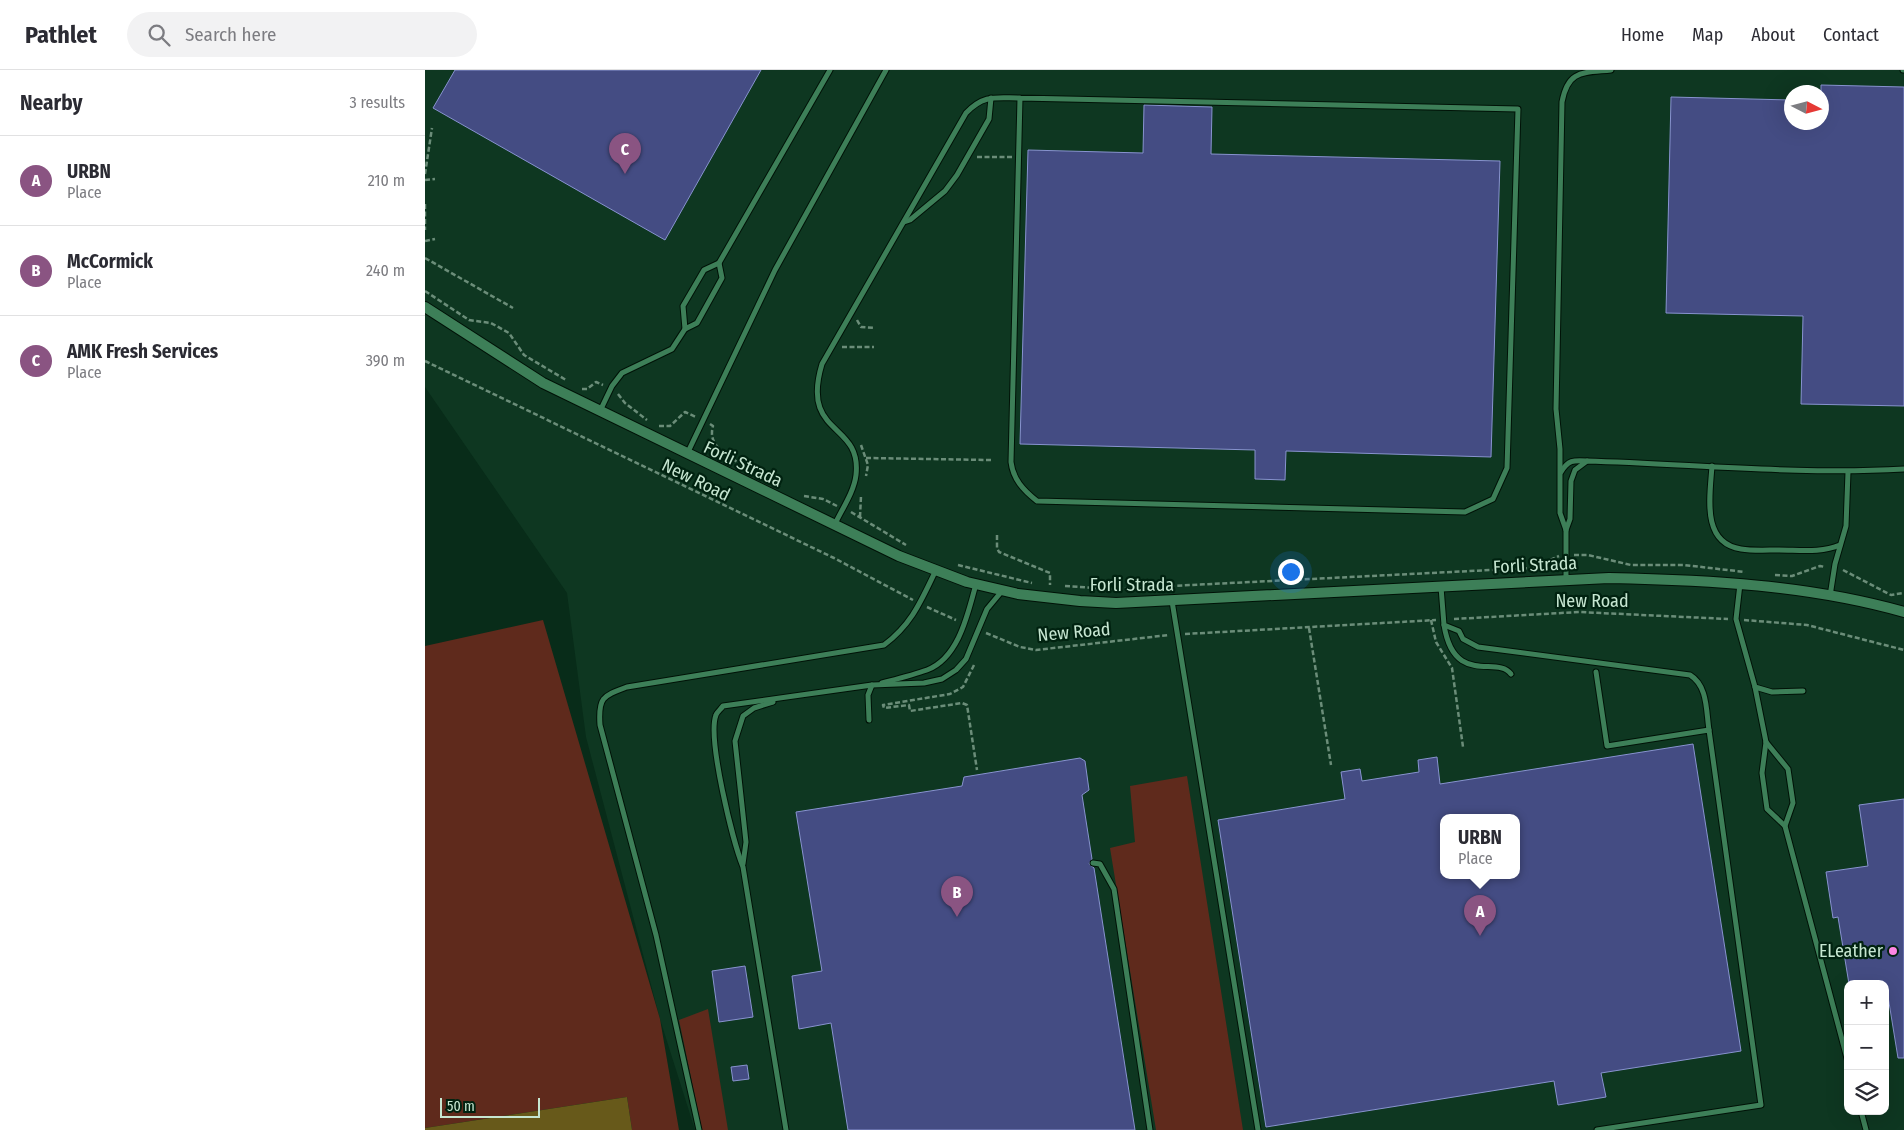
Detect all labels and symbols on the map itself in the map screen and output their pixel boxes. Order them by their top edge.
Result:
north arrow [1784,85,1829,130]
pin: C [609,133,641,174]
street label: Forli Strada [700,436,786,492]
street label: New Road [658,454,734,506]
street label: Forli Strada [1492,552,1578,578]
your location [1278,559,1304,585]
street label: Forli Strada [1090,574,1174,596]
street label: New Road [1555,590,1629,612]
street label: New Road [1037,618,1111,646]
pin: B [941,876,973,917]
pin: A [1464,895,1496,936]
place label: ELeather [1819,940,1884,962]
marker: ELeather [1887,945,1899,957]
scale bar [440,1095,540,1118]

